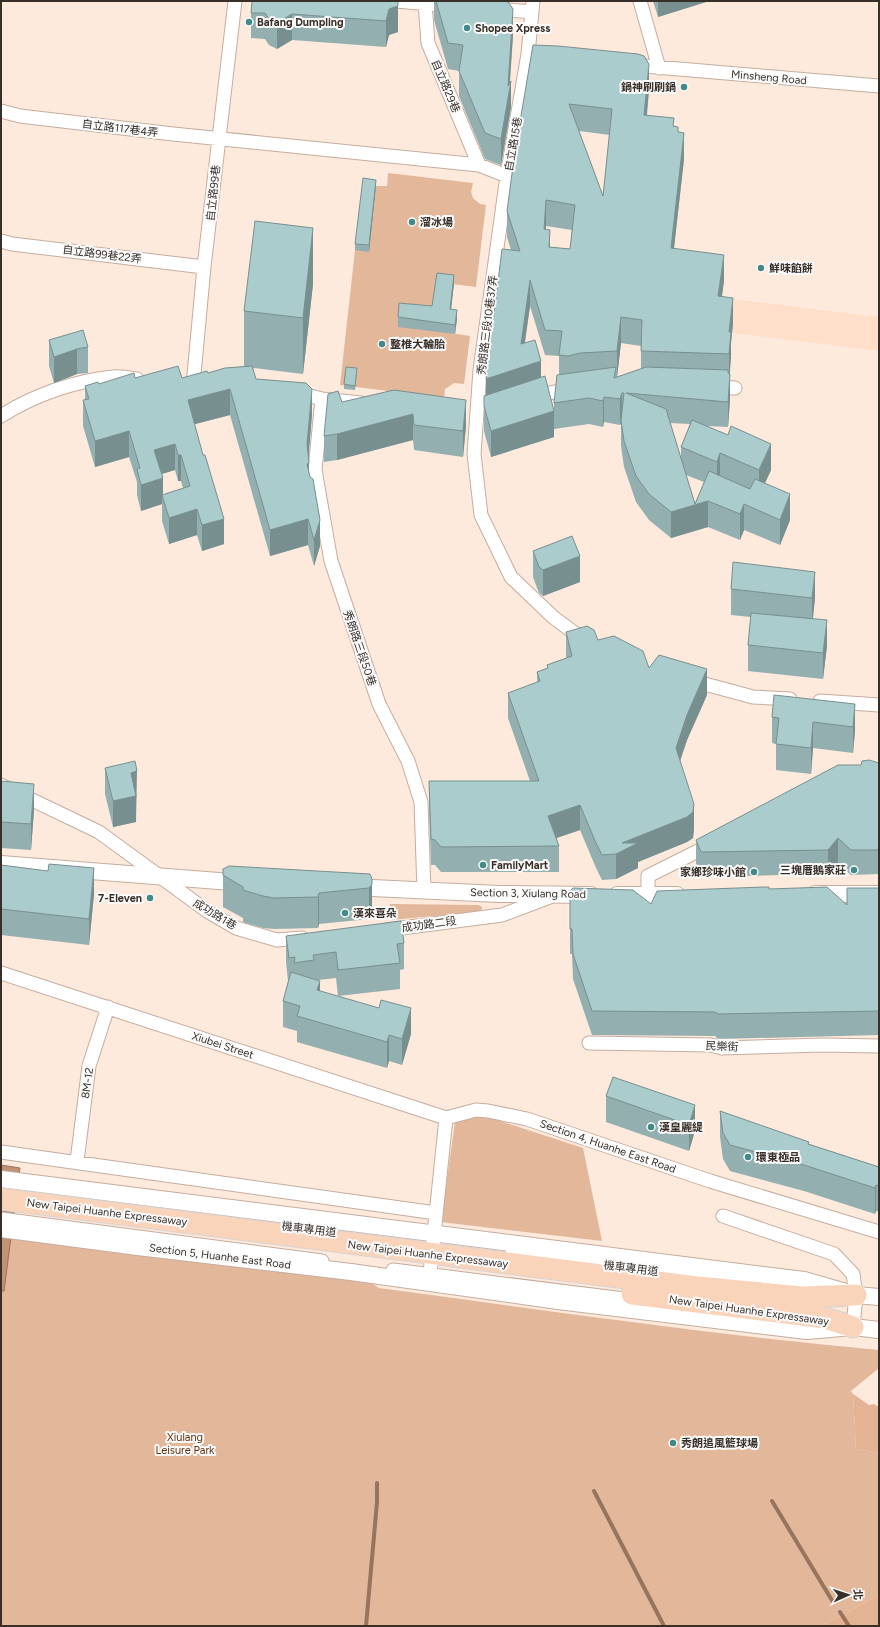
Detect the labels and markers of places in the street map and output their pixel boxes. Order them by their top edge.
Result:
place label: Bafang Dumpling [257,16,344,29]
marker: Bafang Dumpling [244,17,254,27]
place label: Shopee Xpress [475,22,550,35]
marker: Shopee Xpress [462,23,472,33]
place label: 鍋神刷刷鍋 [621,81,676,94]
marker: 鍋神刷刷鍋 [679,82,689,92]
place label: 溜冰場 [420,216,453,229]
marker: 溜冰場 [407,217,417,227]
place label: 鮮味餡餅 [769,262,813,275]
marker: 鮮味餡餅 [756,263,766,273]
place label: 整椎大輪胎 [390,338,445,351]
marker: 整椎大輪胎 [377,339,387,349]
place label: FamilyMart [491,859,549,872]
marker: FamilyMart [478,860,488,870]
place label: 三塊厝鵝家莊 [780,864,846,877]
marker: 三塊厝鵝家莊 [849,865,859,875]
place label: 家鄉珍味小館 [680,866,746,879]
marker: 家鄉珍味小館 [749,867,759,877]
place label: 7-Eleven [98,892,142,905]
marker: 7-Eleven [145,893,155,903]
place label: 漢來喜朵 [353,907,397,920]
marker: 漢來喜朵 [340,908,350,918]
place label: 漢皇麗緹 [659,1121,703,1134]
marker: 漢皇麗緹 [646,1122,656,1132]
place label: 環東極品 [756,1151,800,1164]
marker: 環東極品 [743,1152,753,1162]
place label: 秀朗追風籃球場 [681,1437,758,1450]
marker: 秀朗追風籃球場 [668,1438,678,1448]

